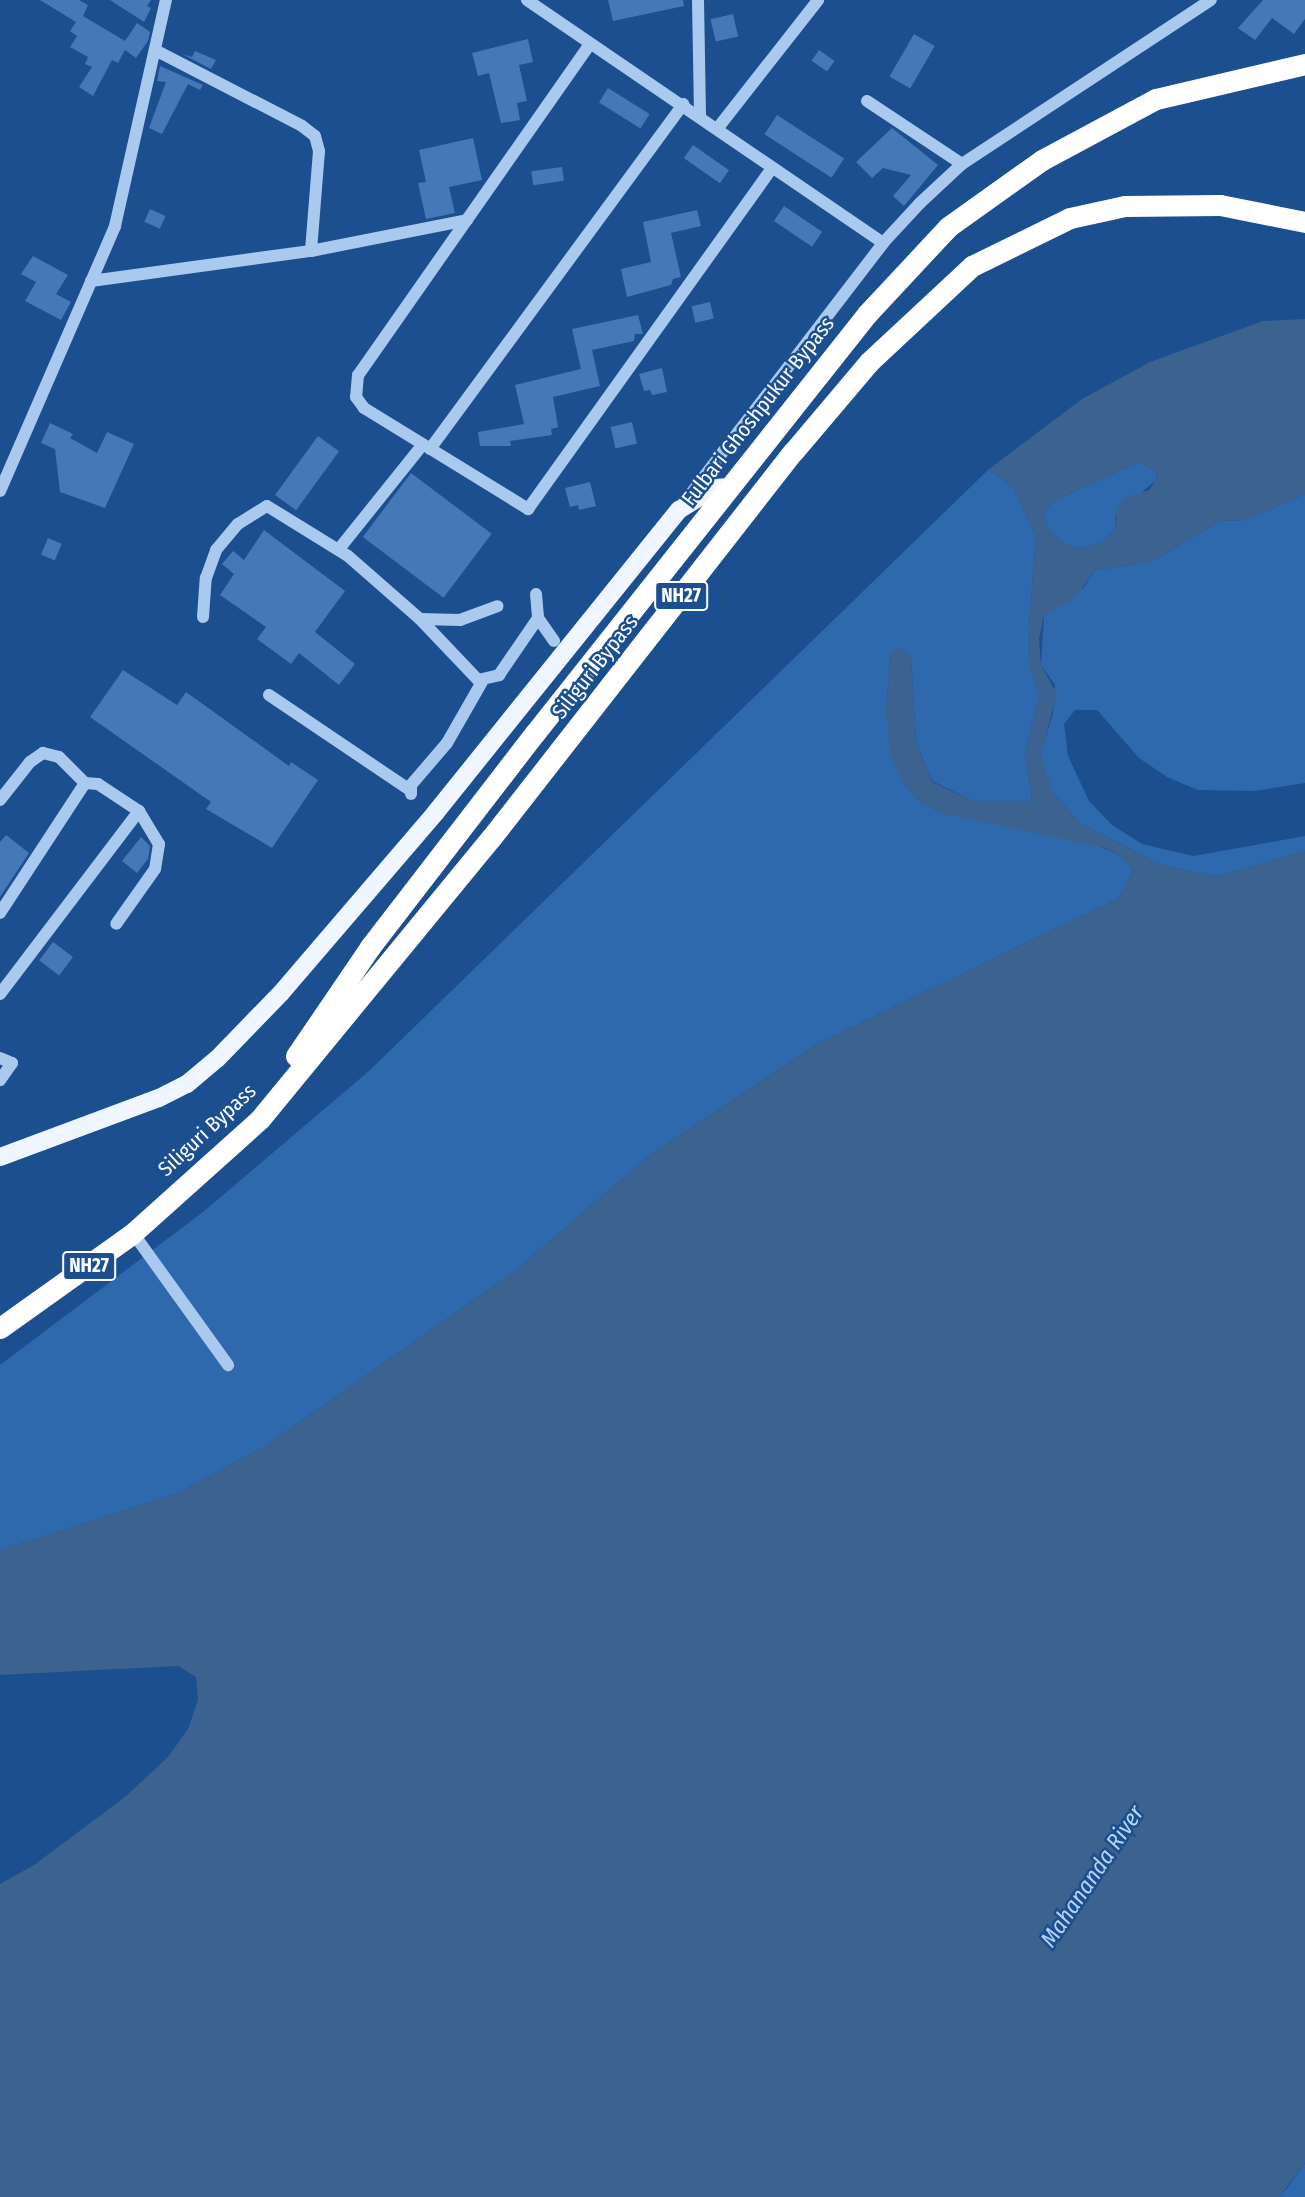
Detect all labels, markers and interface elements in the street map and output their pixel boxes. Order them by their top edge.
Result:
street label: Fulbari Ghoshpukur Bypass [676,312,840,510]
road number: NH27 [653,580,709,611]
street label: Siliguri Bypass [547,610,643,724]
street label: Siliguri Bypass [153,1078,261,1182]
road number: NH27 [61,1250,117,1282]
water label: Mahananda River [1034,1800,1150,1952]

